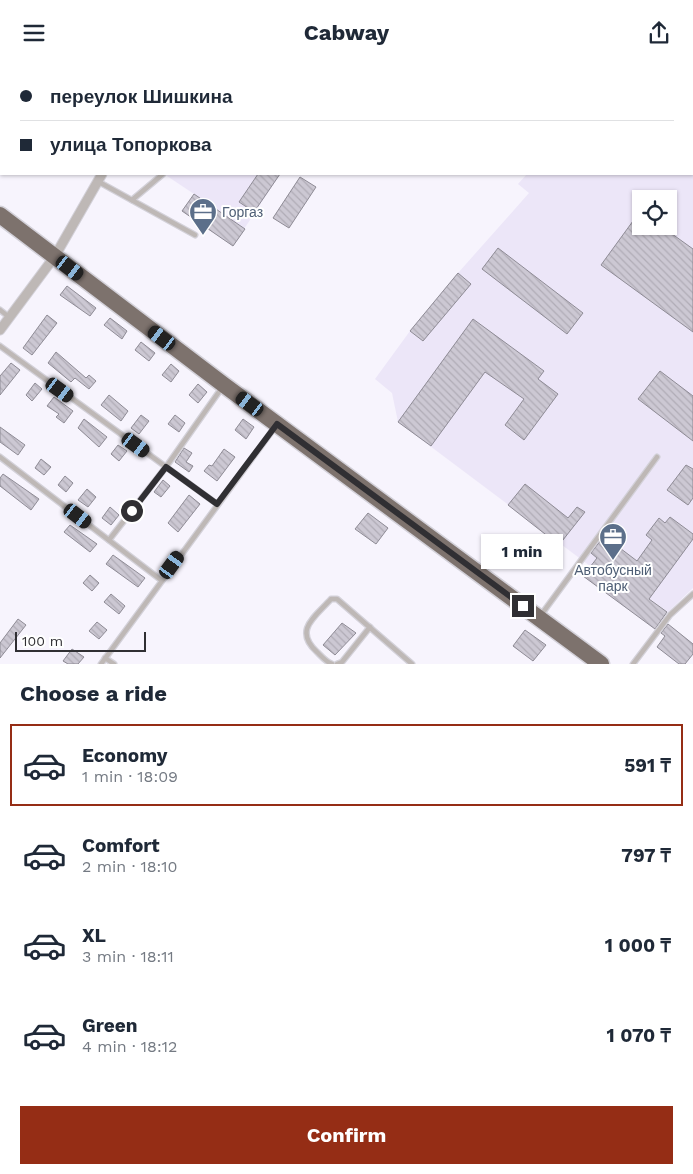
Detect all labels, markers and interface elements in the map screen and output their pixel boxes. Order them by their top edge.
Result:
icon: menu [20,19,48,47]
icon: share [645,19,673,47]
text: Cabway [304,20,389,45]
text: переулок Шишкина [50,85,233,108]
text: улица Топоркова [50,133,212,156]
map controls [632,190,677,235]
button: locate [632,190,677,235]
office icon: Горгаз [188,197,218,236]
place label: Горгаз [222,204,263,220]
car [53,253,86,283]
car [145,323,178,353]
car [43,375,76,405]
car [233,389,266,419]
car [119,430,152,460]
route start [121,500,143,522]
car [61,501,94,531]
office icon: Автобусный парк [598,522,628,561]
callout: 1 min [482,533,564,569]
text: 1 min [501,542,543,561]
car [157,548,186,582]
place label: Автобусный парк [574,562,652,594]
route end [512,595,534,617]
scale bar [15,629,146,652]
text: 100 m [22,633,63,649]
text: Choose a ride [20,681,167,706]
icon: car [22,743,67,788]
text: Economy [82,744,167,767]
text: 591 ₸ [624,754,671,777]
text: 1 min · 18:09 [82,767,178,786]
icon: car [22,833,67,878]
text: Comfort [82,834,160,857]
text: 797 ₸ [621,844,671,867]
text: 2 min · 18:10 [82,857,177,876]
icon: car [22,923,67,968]
text: XL [82,924,106,947]
text: 1 000 ₸ [605,934,671,957]
text: 3 min · 18:11 [82,947,174,966]
icon: car [22,1013,67,1058]
text: Green [82,1014,138,1037]
text: 1 070 ₸ [607,1024,671,1047]
text: 4 min · 18:12 [82,1037,177,1056]
button: Confirm [20,1106,673,1164]

